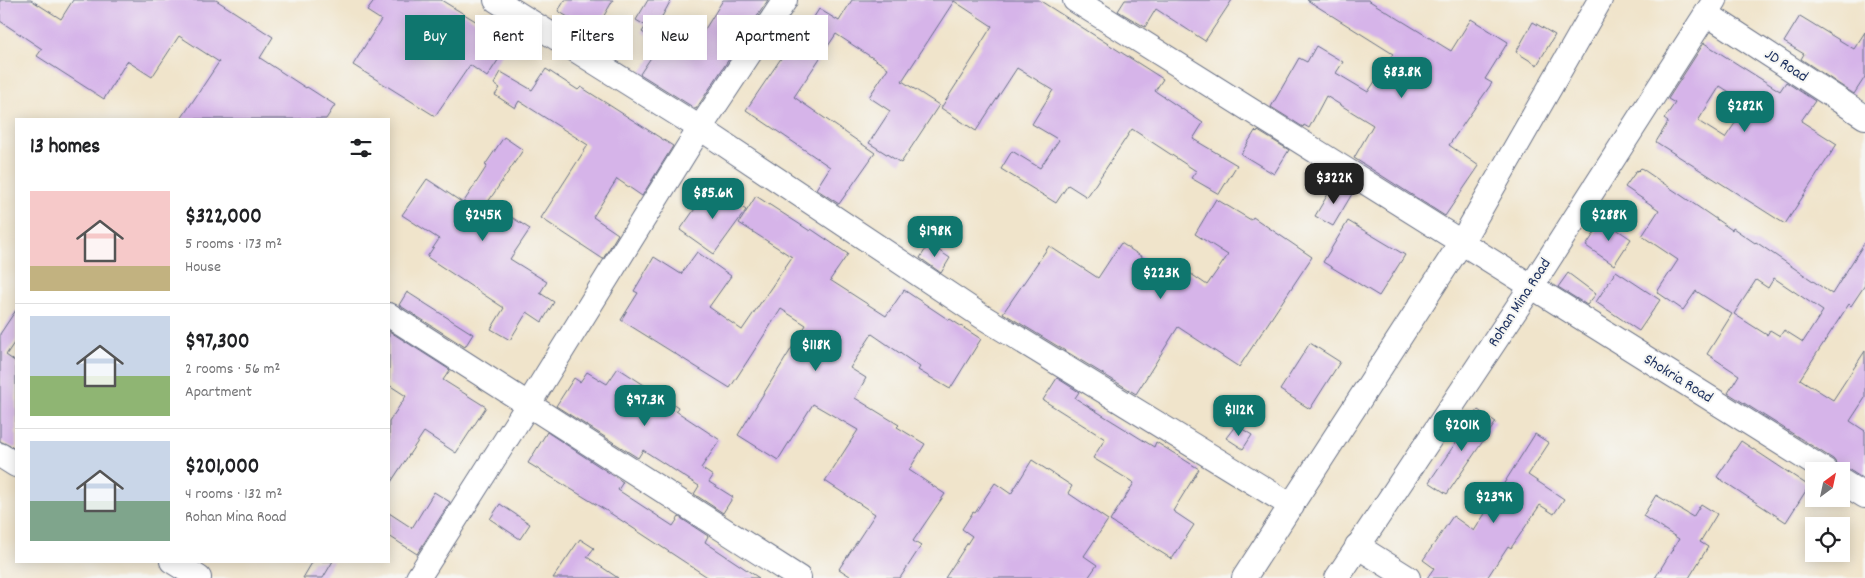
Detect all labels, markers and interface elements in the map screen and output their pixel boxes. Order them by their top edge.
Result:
chip: Buy [405,15,465,60]
chip: Rent [475,15,542,60]
chip: Filters [552,15,633,60]
chip: New [643,15,707,60]
chip: Apartment [717,15,828,60]
street label: JD Road [1760,43,1812,89]
pin: $83.8K [1361,56,1443,99]
text: $83.8K [1383,61,1421,84]
pin: $282K [1710,90,1780,133]
text: $282K [1727,95,1763,118]
text: 13 homes [30,133,100,163]
icon: filters [347,134,375,162]
pin: $322K [1299,162,1369,205]
text: $322K [1316,167,1352,190]
pin: $85.6K [672,178,754,220]
text: $85.6K [693,182,733,205]
pin: $245K [448,200,518,242]
pin: $288K [1574,200,1644,242]
text: $322,000 [185,203,262,233]
text: $245K [465,204,501,227]
text: $288K [1591,204,1627,227]
icon: home [70,211,130,271]
pin: $198K [900,216,970,258]
text: $198K [919,220,951,243]
text: 5 rooms · 173 m² [185,233,282,256]
street label: Rohan Mina Road [1483,254,1557,352]
text: House [185,256,221,279]
pin: $223K [1126,258,1196,300]
text: $223K [1143,262,1179,285]
text: $97,300 [185,328,250,358]
pin: $118K [781,330,851,372]
text: $118K [802,334,830,357]
icon: home [70,336,130,396]
street label: Shokria Road [1639,349,1717,409]
text: 2 rooms · 56 m² [185,358,280,381]
text: Apartment [185,381,252,404]
pin: $97.3K [604,384,686,427]
text: $97.3K [626,389,664,412]
pin: $112K [1204,394,1274,437]
text: $112K [1224,399,1254,422]
pin: $201K [1427,410,1497,452]
text: $201K [1445,414,1479,437]
text: $201,000 [185,453,259,483]
icon: home [70,461,130,521]
north arrow [1805,462,1850,508]
map controls [1805,462,1850,562]
pin: $239K [1459,482,1529,524]
text: 4 rooms · 132 m² [185,483,282,506]
text: $239K [1476,486,1512,509]
text: Rohan Mina Road [185,506,287,529]
button: locate [1805,517,1850,562]

